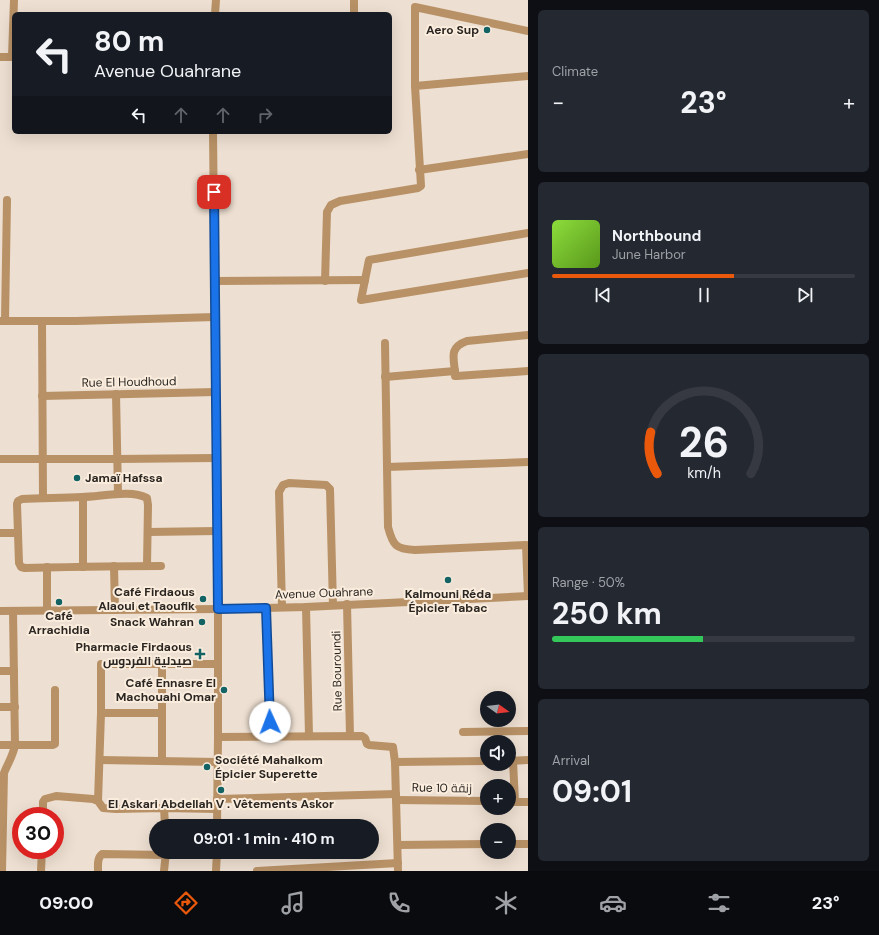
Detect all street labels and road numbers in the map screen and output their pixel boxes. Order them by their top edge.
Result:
street label: Rue El Houdhoud [81,373,177,391]
street label: Avenue Ouahrane [275,583,374,603]
street label: Rue Bouroundi [328,630,346,712]
street label: Rue 10 زنقة [412,779,472,797]

